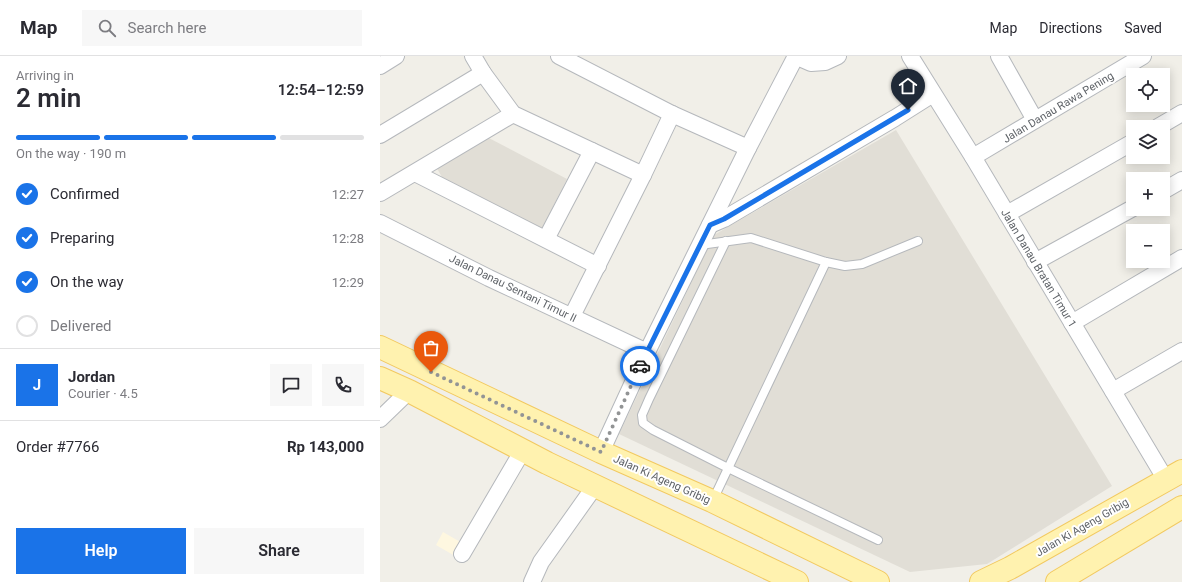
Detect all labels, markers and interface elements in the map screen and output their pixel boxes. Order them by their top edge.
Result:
search box [82,10,362,46]
text: Map [20,16,58,39]
icon: search [96,17,118,39]
text: Search here [128,19,206,37]
text: Map [990,20,1017,36]
text: Directions [1039,20,1102,36]
text: Saved [1124,20,1162,36]
text: Arriving in [16,68,74,83]
map controls [1126,68,1170,268]
button: locate [1126,68,1170,112]
pin [891,69,925,110]
street label: Jalan Danau Rawa Pening [1000,69,1116,146]
icon: home [897,75,919,97]
text: 12:54–12:59 [278,81,364,99]
text: 2 min [16,83,81,113]
button: layers [1126,120,1170,164]
text: On the way · 190 m [16,146,126,161]
button: + [1126,172,1170,216]
icon: check [16,183,38,205]
text: Confirmed [50,185,120,203]
text: 12:27 [332,187,364,202]
street label: Jalan Danau Bratan Timur 1 [998,207,1079,330]
button: − [1126,224,1170,268]
icon: check [16,227,38,249]
text: Preparing [50,229,114,247]
text: 12:28 [332,231,364,246]
street label: Jalan Danau Sentani Timur II [447,252,579,325]
icon: check [16,271,38,293]
text: On the way [50,273,124,291]
text: 12:29 [332,275,364,290]
text: Delivered [50,317,112,335]
pin [414,331,448,372]
icon: bag [420,337,442,359]
courier [620,346,660,386]
icon: car [629,355,651,377]
button: chat [270,364,312,406]
button: phone [322,364,364,406]
text: Jordan [68,368,115,386]
text: J [33,376,41,394]
text: Courier · 4.5 [68,386,138,401]
text: Order #7766 [16,438,99,456]
text: Rp 143,000 [287,438,364,456]
street label: Jalan Ki Ageng Gribig [611,452,712,507]
street label: Jalan Ki Ageng Gribig [1034,496,1131,559]
button: Help [16,528,186,574]
button: Share [194,528,364,574]

